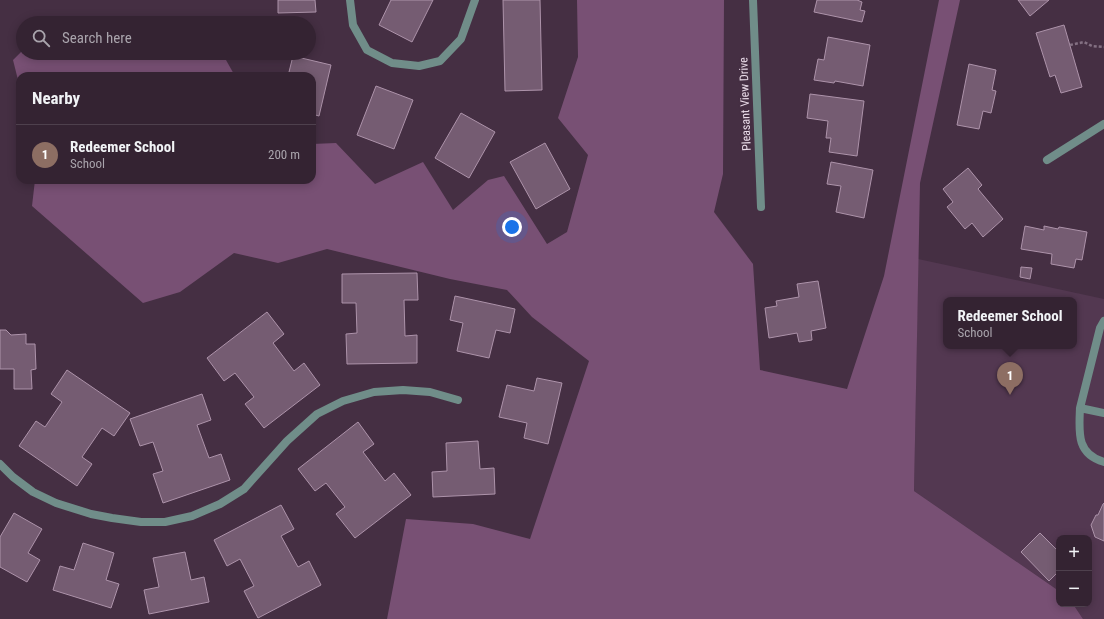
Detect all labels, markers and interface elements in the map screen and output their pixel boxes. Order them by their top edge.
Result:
search box [16,16,316,60]
icon: search [30,27,52,49]
text: Search here [62,29,132,47]
street label: Pleasant View Drive [736,57,754,151]
text: Nearby [32,88,80,108]
text: Redeemer School [70,138,175,156]
text: 1 [42,147,48,162]
text: 200 m [268,147,300,162]
text: School [70,156,105,171]
your location [502,217,522,237]
popup [943,297,1077,349]
text: Redeemer School [957,307,1063,325]
text: School [957,325,993,340]
pin: 1 [997,362,1023,395]
map controls [1056,535,1092,607]
button: + [1056,535,1092,571]
button: − [1056,571,1092,607]

